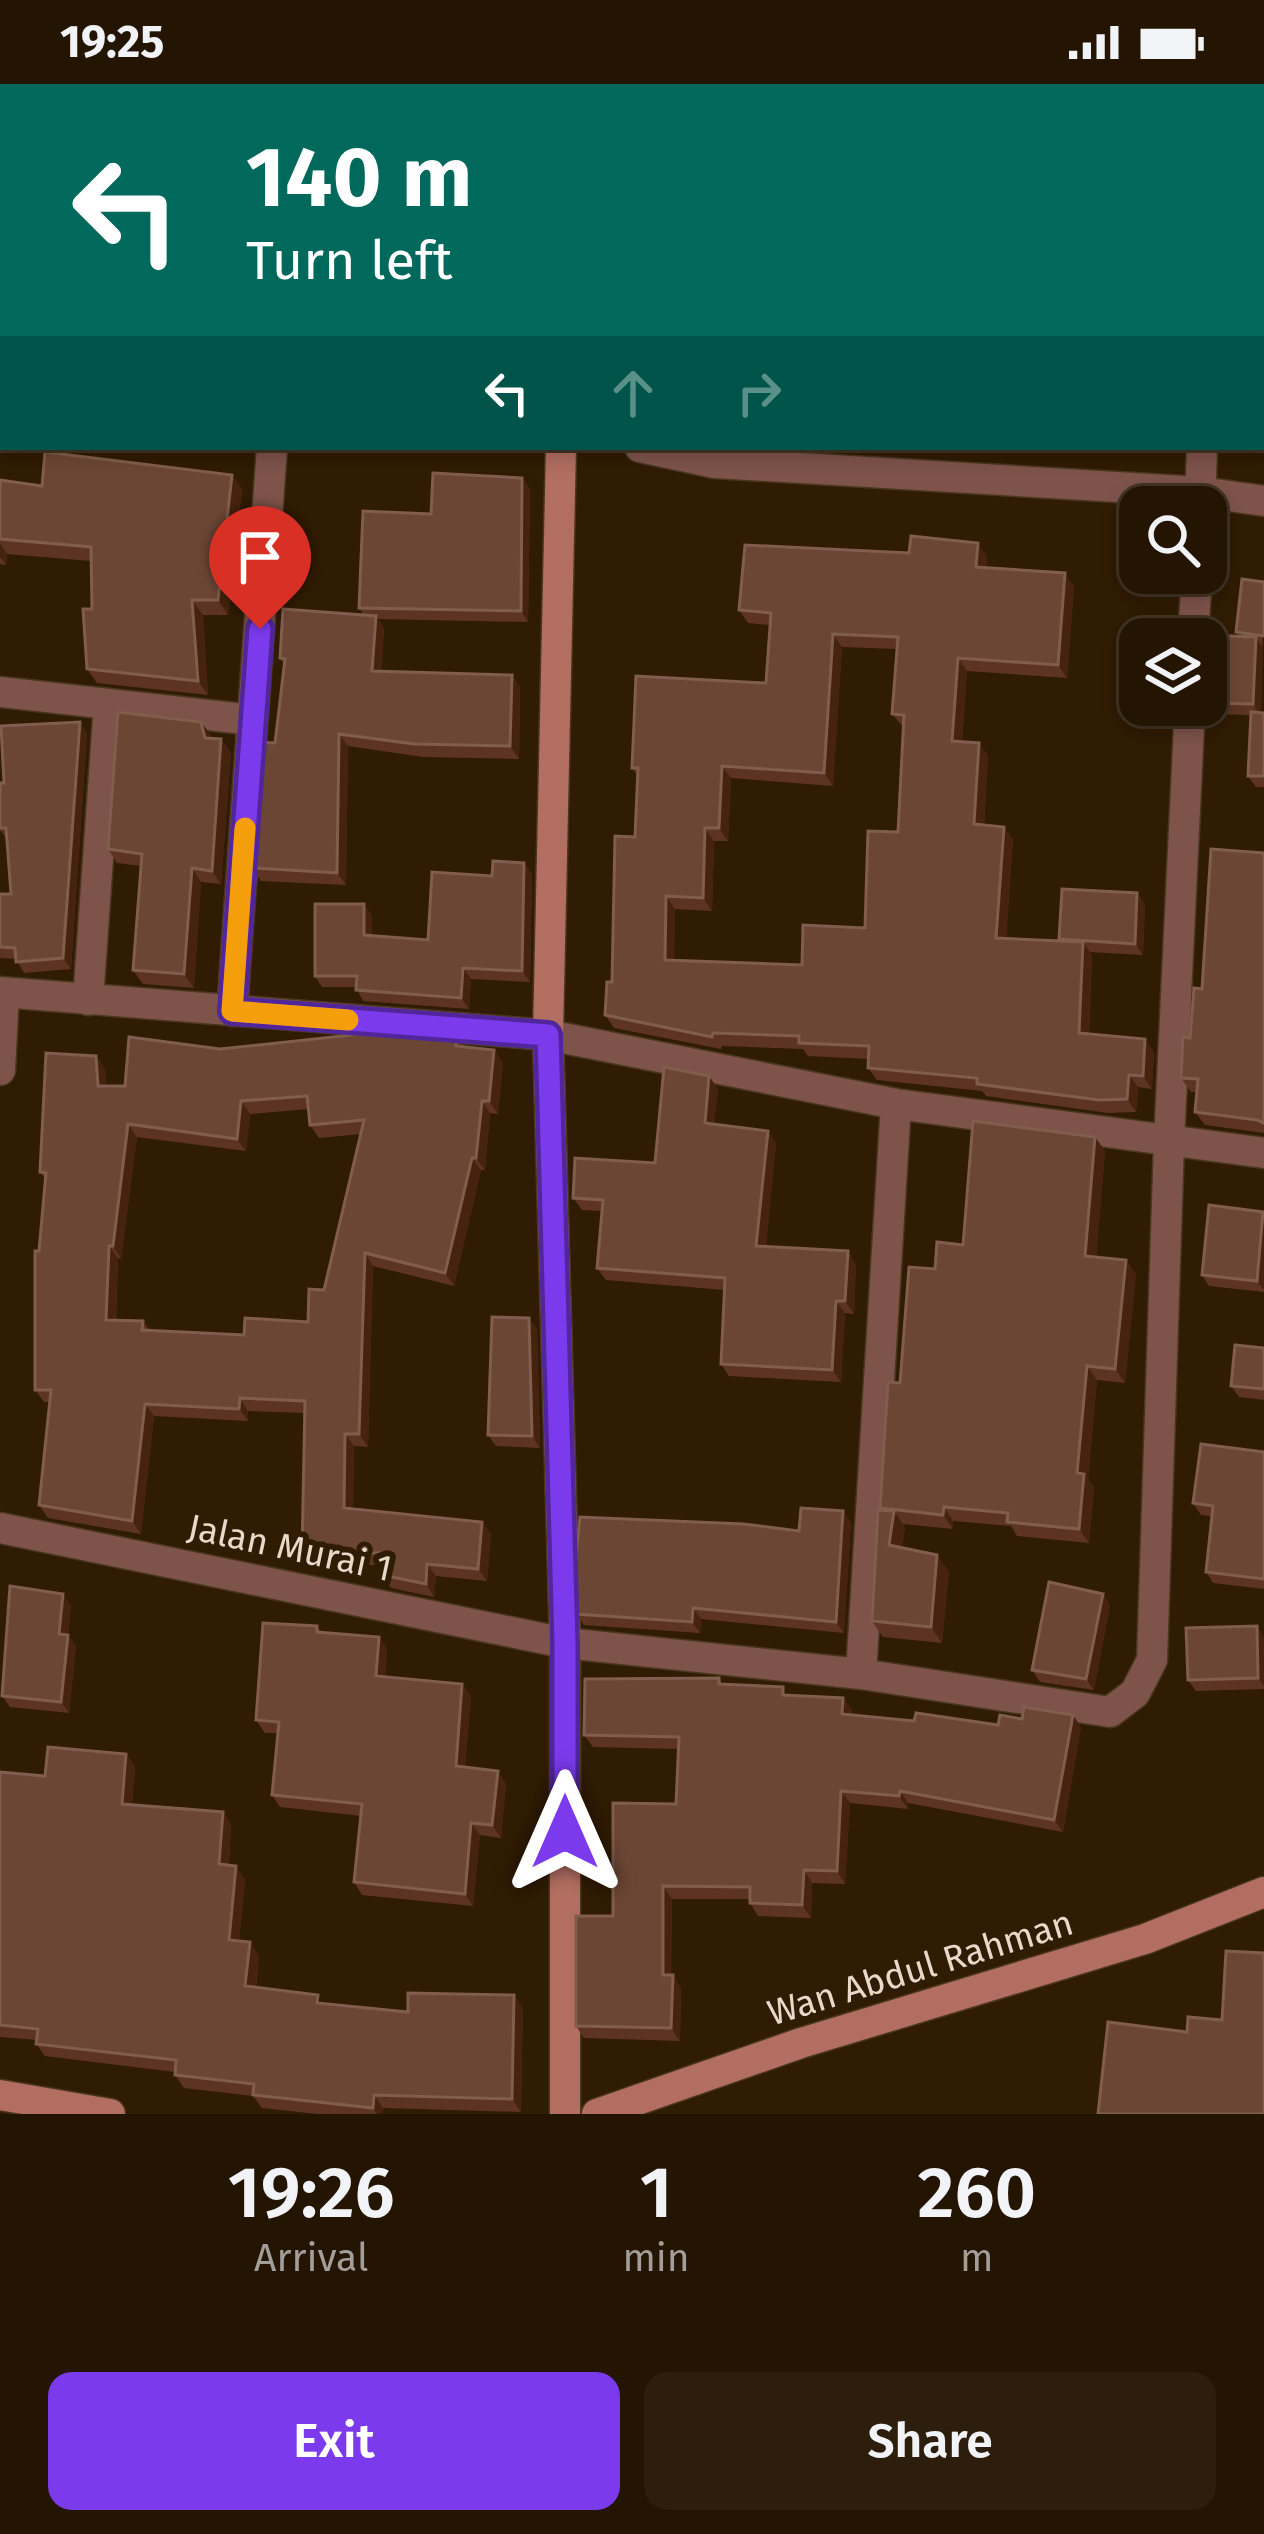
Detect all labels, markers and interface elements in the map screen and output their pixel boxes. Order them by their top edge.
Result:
text: 19:25 [60,15,164,69]
text: 140 m [246,127,472,228]
icon: left [48,132,204,288]
text: Turn left [246,229,453,293]
icon: left [474,360,540,426]
icon: ahead [600,360,666,426]
icon: right [726,360,792,426]
map controls [1119,486,1227,726]
button: search [1119,486,1227,594]
pin [209,506,311,629]
icon: arrive [227,524,293,590]
button: layers [1119,618,1227,726]
street label: Jalan Murai 1 [184,1505,396,1591]
position arrow [502,1769,628,1895]
street label: Wan Abdul Rahman [762,1901,1078,2035]
text: 19:26 [228,2150,395,2236]
text: 1 [640,2150,672,2236]
text: 260 [918,2150,1036,2236]
text: Arrival [254,2235,368,2281]
text: min [622,2235,690,2281]
text: m [960,2235,994,2281]
button: Exit [48,2372,620,2510]
button: Share [644,2372,1216,2510]

